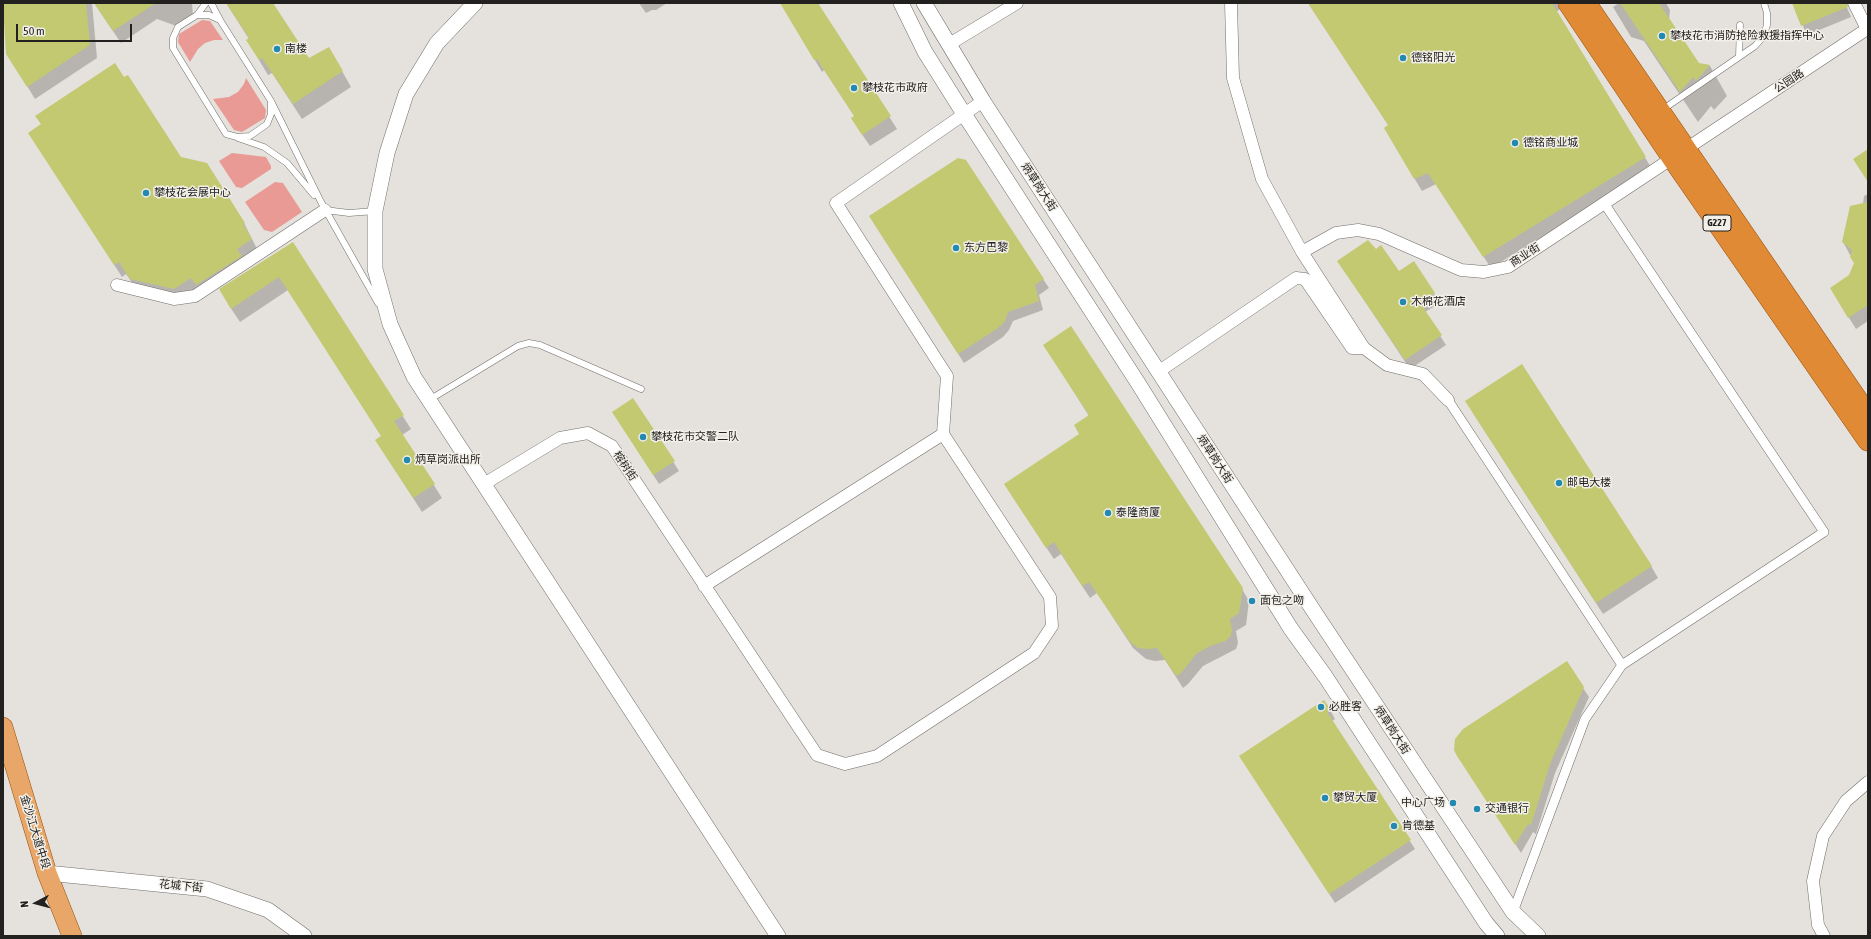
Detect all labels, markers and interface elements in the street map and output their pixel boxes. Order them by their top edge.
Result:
scale bar [18,16,134,42]
text: 50 m [23,24,45,38]
place label: 攀枝花市消防抢险救援指挥中心 [1670,29,1824,43]
marker: 攀枝花市消防抢险救援指挥中心 [1657,31,1667,41]
place label: 南楼 [285,42,307,56]
marker: 南楼 [272,44,282,54]
place label: 德铭阳光 [1411,51,1455,65]
marker: 德铭阳光 [1398,53,1408,63]
street label: 公园路 [1772,66,1806,96]
place label: 攀枝花市政府 [862,81,928,95]
marker: 攀枝花市政府 [849,83,859,93]
place label: 德铭商业城 [1523,136,1578,150]
marker: 德铭商业城 [1510,138,1520,148]
street label: 炳草岗大街 [1018,160,1060,214]
place label: 攀枝花会展中心 [154,186,231,200]
marker: 攀枝花会展中心 [141,188,151,198]
road number: G227 [1703,215,1731,231]
street label: 商业街 [1508,240,1542,270]
place label: 东方巴黎 [964,241,1008,255]
marker: 东方巴黎 [951,243,961,253]
place label: 木棉花酒店 [1411,295,1466,309]
marker: 木棉花酒店 [1398,297,1408,307]
place label: 攀枝花市交警二队 [651,430,739,444]
marker: 攀枝花市交警二队 [638,432,648,442]
street label: 炳草岗大街 [1194,432,1236,486]
street label: 榕树街 [610,449,640,483]
place label: 炳草岗派出所 [415,453,481,467]
marker: 炳草岗派出所 [402,455,412,465]
place label: 邮电大楼 [1567,476,1611,490]
marker: 邮电大楼 [1554,478,1564,488]
place label: 泰隆商厦 [1116,506,1160,520]
marker: 泰隆商厦 [1103,508,1113,518]
place label: 面包之吻 [1260,594,1304,608]
marker: 面包之吻 [1247,596,1257,606]
place label: 必胜客 [1329,700,1362,714]
marker: 必胜客 [1316,702,1326,712]
street label: 炳草岗大街 [1371,703,1413,757]
place label: 攀贸大厦 [1333,791,1377,805]
street label: 金沙江大道中段 [17,793,53,871]
marker: 攀贸大厦 [1320,793,1330,803]
place label: 中心广场 [1401,796,1445,810]
marker: 中心广场 [1448,798,1458,808]
place label: 交通银行 [1485,802,1529,816]
marker: 交通银行 [1472,804,1482,814]
place label: 肯德基 [1402,819,1435,833]
marker: 肯德基 [1389,821,1399,831]
street label: 花城下街 [158,877,204,895]
north arrow [16,883,56,923]
text: N [18,900,30,908]

